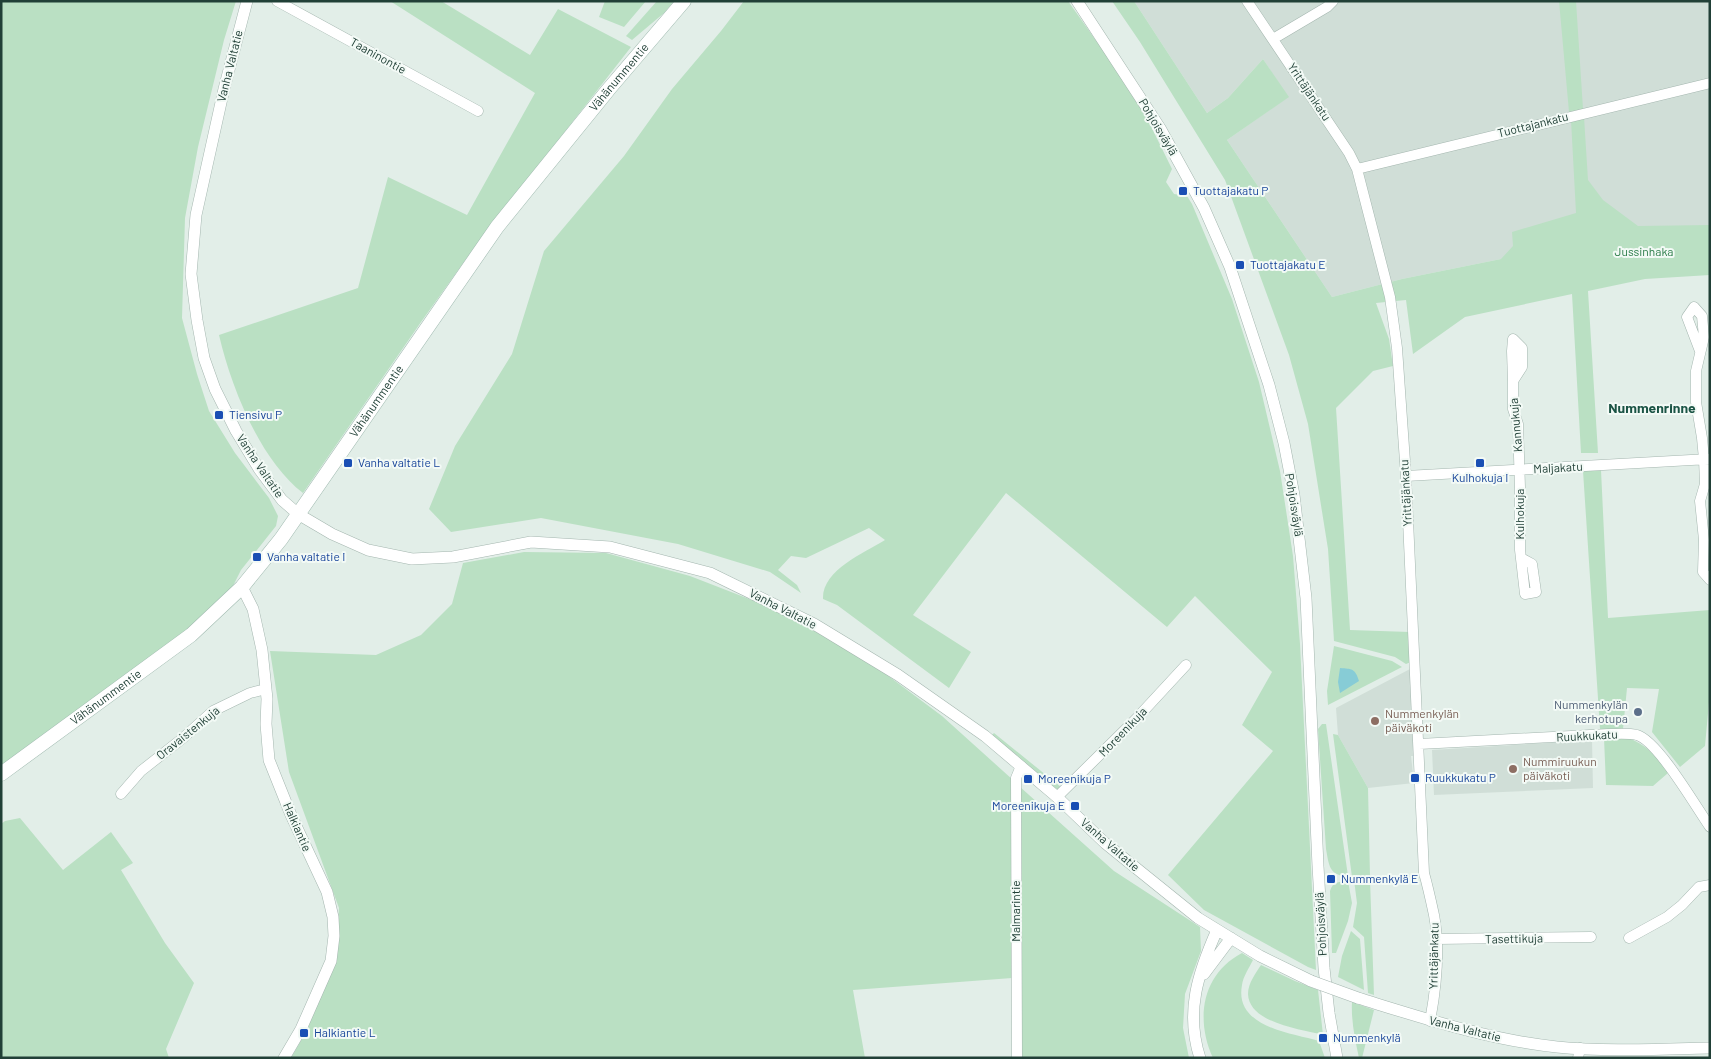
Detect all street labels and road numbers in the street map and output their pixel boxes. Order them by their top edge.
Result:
street label: Vanha Valtatie [213,28,245,103]
street label: Taaninontie [348,34,409,76]
street label: Vähänummentie [586,40,651,114]
street label: Yrittäjänkatu [1285,60,1334,123]
street label: Pohjoisväylä [1136,96,1181,157]
street label: Tuottajankatu [1496,108,1570,140]
street label: Vähänummentie [346,362,405,439]
street label: Kannukuja [1506,397,1524,453]
street label: Vanha Valtatie [234,431,287,500]
street label: Yrittäjänkatu [1396,459,1414,527]
street label: Maljakatu [1533,459,1583,475]
street label: Pohjoisväylä [1283,472,1307,537]
street label: Kulhokuja [1512,489,1526,539]
street label: Vanha Valtatie [747,585,819,631]
street label: Vähänummentie [67,666,144,727]
street label: Oravaistenkuja [153,703,222,762]
street label: Moreenikuja [1095,704,1149,759]
street label: Ruukkukatu [1556,726,1618,744]
street label: Halkiantie [281,800,315,853]
street label: Vanha Valtatie [1078,815,1143,874]
street label: Malmarintie [1008,880,1022,942]
street label: Pohjoisväylä [1311,892,1329,956]
street label: Yrittäjänkatu [1425,922,1441,990]
street label: Tasettikuja [1485,930,1543,946]
street label: Vanha Valtatie [1428,1012,1503,1044]

